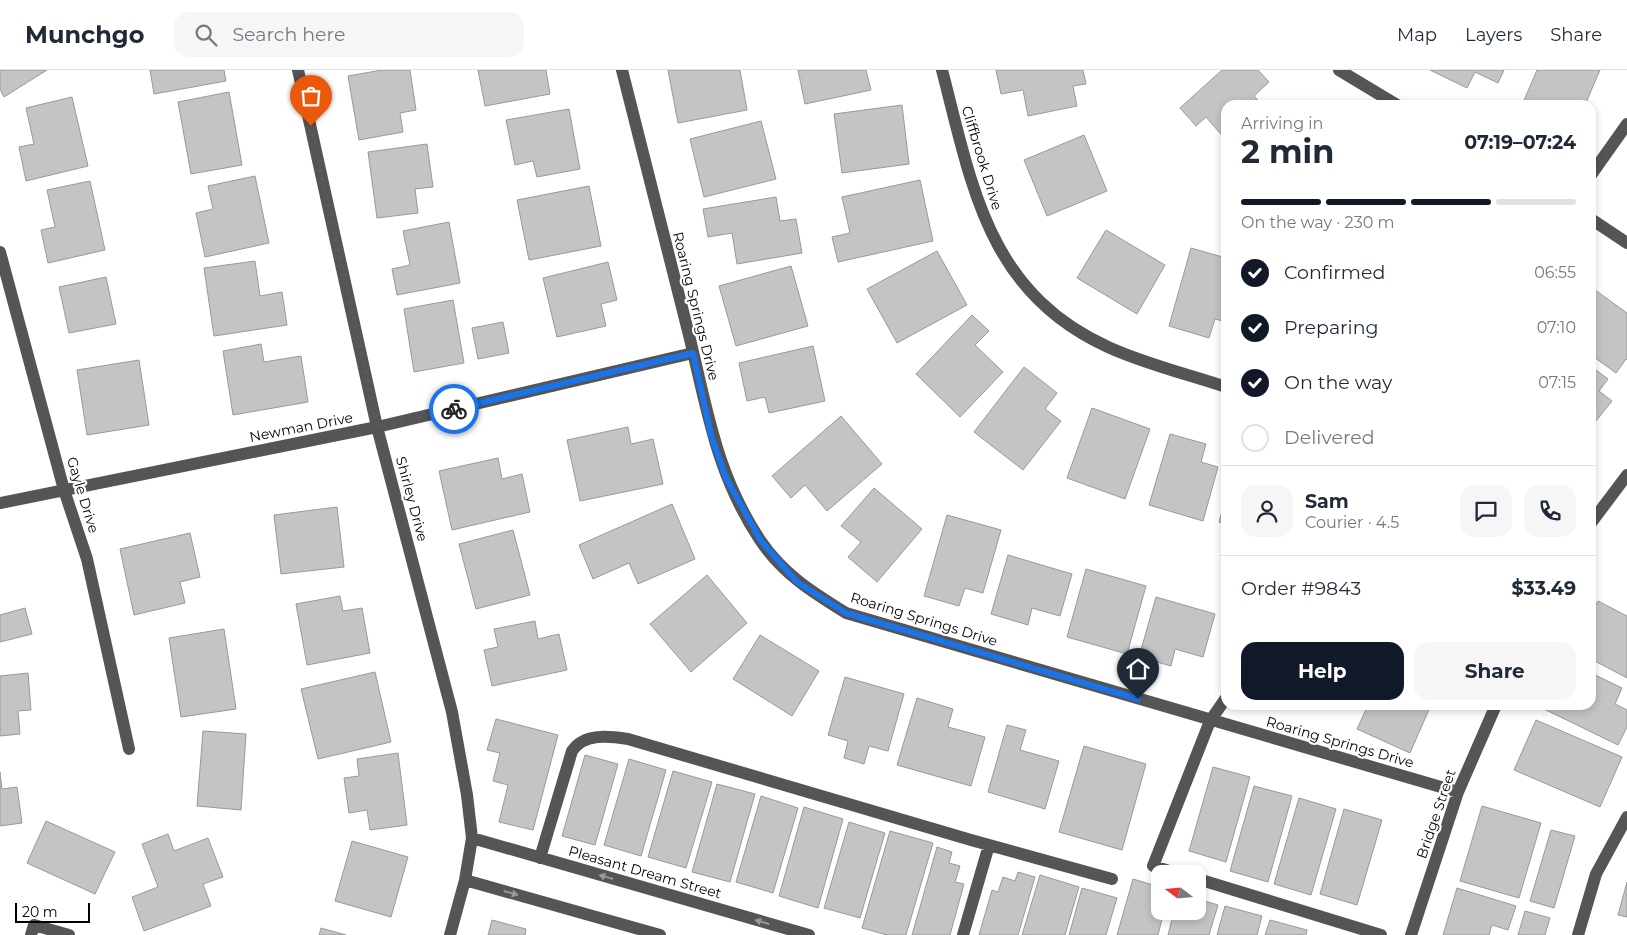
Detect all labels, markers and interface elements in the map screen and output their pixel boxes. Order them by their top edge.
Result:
search box [174,12,524,57]
text: Munchgo [25,20,144,49]
icon: search [192,21,220,49]
text: Search here [232,23,345,46]
text: Map [1397,24,1437,46]
text: Layers [1465,24,1522,46]
text: Share [1550,24,1602,46]
pin [290,75,332,126]
icon: bag [297,82,325,110]
street label: Cliffbrook Drive [958,104,1006,212]
text: Arriving in [1241,114,1323,133]
text: 07:19–07:24 [1464,131,1576,154]
text: 2 min [1241,132,1334,171]
text: On the way · 230 m [1241,213,1394,232]
street label: Roaring Springs Drive [669,230,723,382]
icon: check [1241,259,1269,287]
text: Confirmed [1284,261,1385,284]
text: 06:55 [1534,263,1576,282]
icon: check [1241,314,1269,342]
text: Preparing [1284,316,1379,339]
text: 07:10 [1537,318,1576,337]
icon: check [1241,369,1269,397]
text: On the way [1284,371,1392,394]
text: 07:15 [1538,373,1576,392]
courier [429,384,479,434]
icon: bike [440,395,468,423]
street label: Newman Drive [248,408,354,446]
text: Delivered [1284,426,1375,449]
street label: Shirley Drive [392,454,432,544]
street label: Gayle Drive [63,455,103,535]
button: person [1241,485,1293,537]
button: chat [1460,485,1512,537]
button: phone [1524,485,1576,537]
text: Sam [1305,490,1349,513]
text: Courier · 4.5 [1305,513,1399,532]
text: Order #9843 [1241,577,1361,600]
text: $33.49 [1511,577,1576,600]
street label: Roaring Springs Drive [848,588,1000,650]
button: Help [1241,642,1404,700]
button: Share [1414,642,1576,700]
pin [1117,648,1159,699]
icon: home [1124,655,1152,683]
street label: Roaring Springs Drive [1264,712,1416,772]
street label: Bridge Street [1412,767,1460,861]
street label: Pleasant Dream Street [566,841,724,903]
north arrow [1151,865,1206,920]
map controls [1151,865,1206,920]
one-way arrow [598,872,613,880]
one-way arrow [504,889,519,897]
scale bar [15,900,90,923]
text: 20 m [22,903,58,921]
one-way arrow [754,917,769,925]

